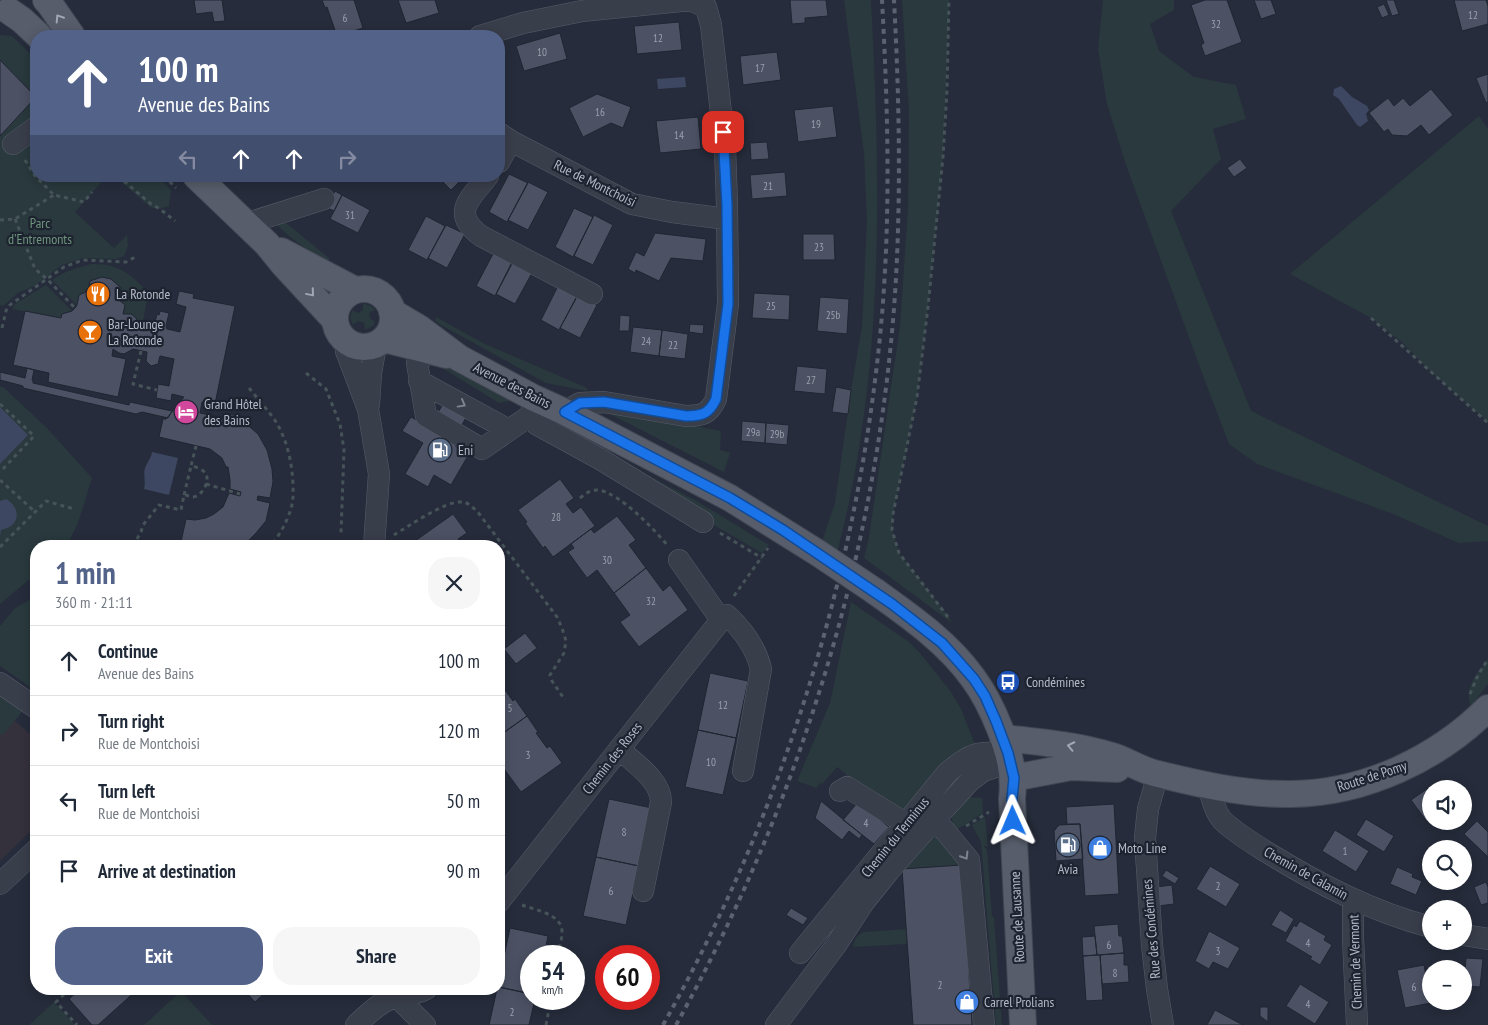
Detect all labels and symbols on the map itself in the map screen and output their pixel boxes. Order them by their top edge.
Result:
house number: 12 [1468,8,1478,22]
house number: 6 [343,11,348,25]
one-way arrow [55,14,65,23]
house number: 32 [1211,17,1221,31]
house number: 12 [653,31,663,45]
house number: 10 [537,45,547,59]
house number: 17 [755,61,765,75]
house number: 16 [595,105,605,119]
pin [702,111,744,153]
house number: 19 [811,117,821,131]
house number: 14 [674,128,684,142]
street label: Rue de Montchoisi [551,155,639,211]
house number: 21 [763,179,773,193]
house number: 31 [345,208,355,222]
park label: Parc d’Entremonts [8,214,72,248]
house number: 23 [814,240,824,254]
restaurant icon: La Rotonde [85,281,111,307]
place label: La Rotonde [116,285,170,303]
one-way arrow [305,288,314,297]
house number: 25 [766,299,776,313]
house number: 25b [826,308,841,322]
place label: Bar-Lounge La Rotonde [108,315,164,349]
bar icon: Bar-Lounge La Rotonde [77,319,103,345]
house number: 24 [641,334,651,348]
house number: 22 [668,338,678,352]
street label: Avenue des Bains [470,358,554,412]
house number: 27 [806,373,816,387]
place label: Grand Hôtel des Bains [204,395,263,429]
one-way arrow [457,398,466,408]
hotel icon: Grand Hôtel des Bains [173,399,199,425]
house number: 29a [746,425,760,439]
house number: 29b [770,427,785,441]
fuel station icon: Eni [427,437,453,463]
place label: Eni [458,441,473,459]
house number: 28 [551,510,561,524]
house number: 30 [602,553,612,567]
house number: 32 [646,594,656,608]
bus stop icon: Condémines [995,669,1021,695]
place label: Condémines [1026,673,1085,691]
house number: 12 [718,698,728,712]
house number: 5 [508,701,513,715]
street label: Chemin des Roses [578,718,646,798]
one-way arrow [1066,742,1075,752]
house number: 3 [526,748,531,762]
house number: 10 [706,755,716,769]
street label: Route de Pomy [1335,756,1410,796]
street label: Chemin du Terminus [857,793,933,881]
position arrow [986,794,1038,846]
house number: 4 [864,816,869,830]
house number: 8 [622,825,627,839]
fuel station icon: Avia [1055,832,1081,858]
shop icon: Moto Line [1087,835,1113,861]
place label: Moto Line [1118,839,1167,857]
street label: Chemin de Calamin [1261,842,1351,904]
house number: 1 [1343,844,1348,858]
one-way arrow [959,851,969,860]
place label: Avia [1058,860,1078,878]
street label: Route de Lausanne [1006,871,1028,963]
street label: Rue des Condémines [1138,878,1164,980]
house number: 2 [1216,879,1221,893]
house number: 6 [609,884,614,898]
street label: Chemin de Vermont [1344,914,1366,1010]
house number: 4 [1306,936,1311,950]
house number: 6 [1107,938,1112,952]
house number: 3 [1216,944,1221,958]
speed limit sign: 60 [595,945,660,1010]
house number: 8 [1113,966,1118,980]
house number: 2 [938,978,943,992]
house number: 6 [1412,980,1417,994]
shop icon: Carrel Prolians [954,989,980,1015]
place label: Carrel Prolians [984,993,1054,1011]
house number: 4 [1306,997,1311,1011]
house number: 2 [510,1005,515,1019]

